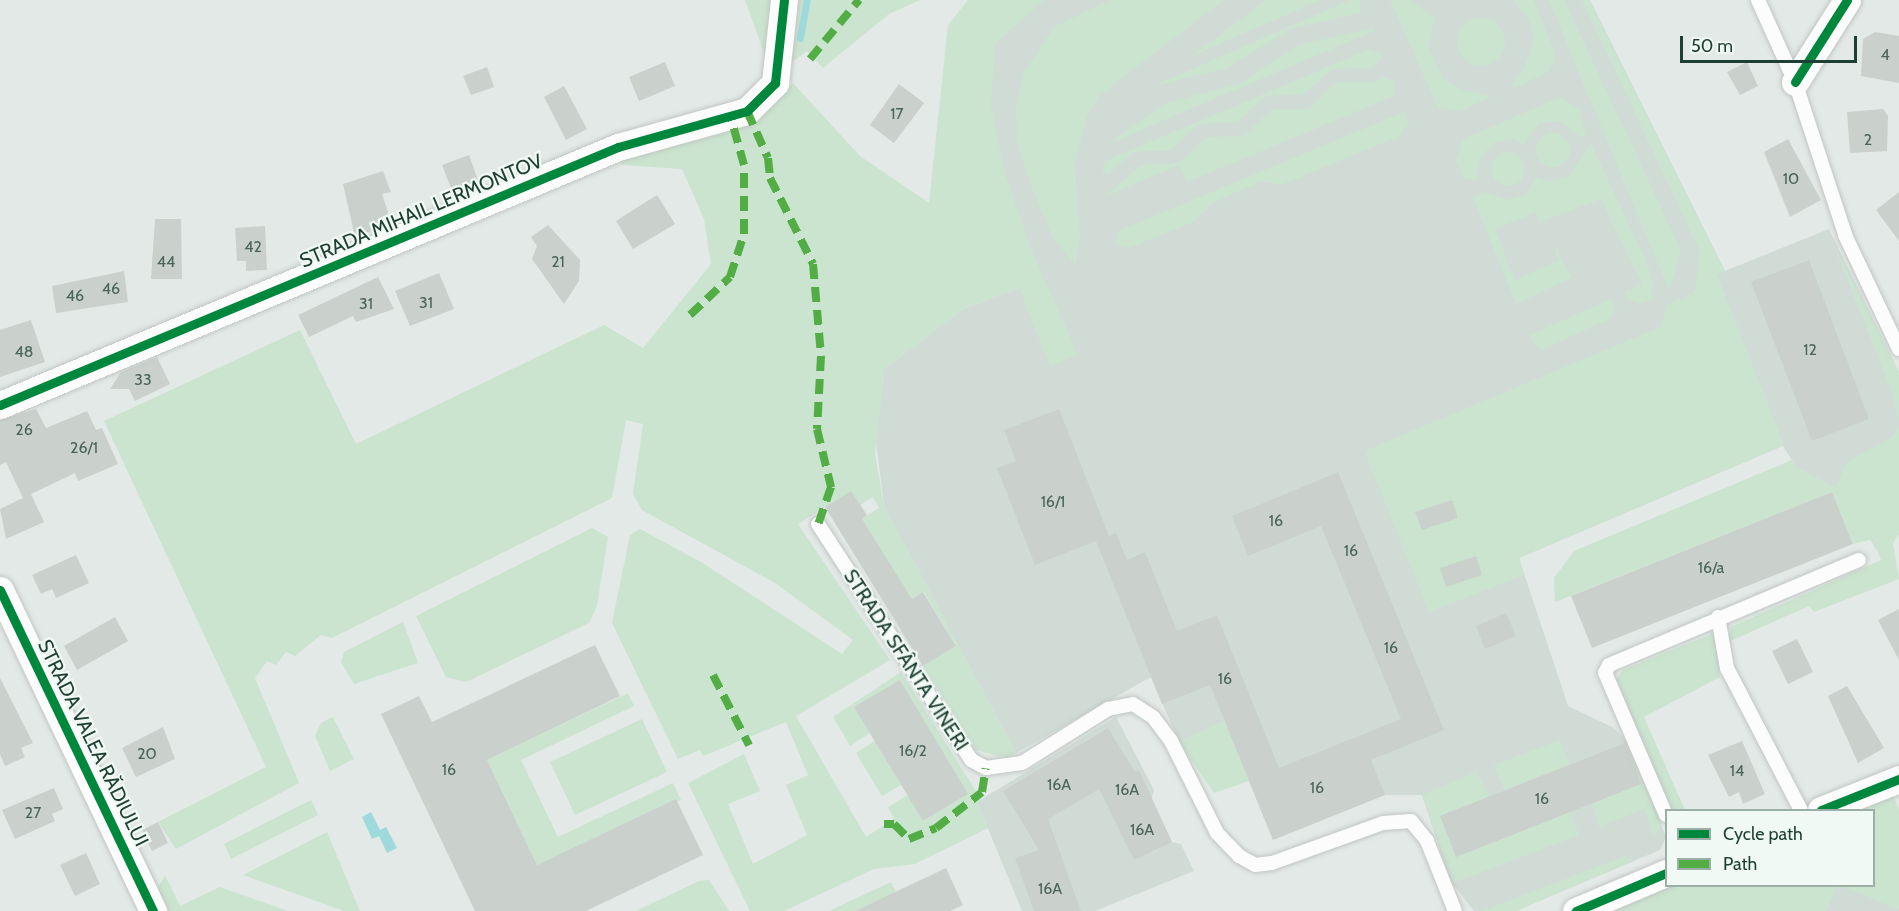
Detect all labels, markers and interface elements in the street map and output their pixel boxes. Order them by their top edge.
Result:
scale bar [1683,24,1860,62]
text: 50 m [1691,35,1733,57]
house number: 4 [1880,45,1890,65]
house number: 17 [890,104,904,124]
house number: 2 [1864,130,1872,150]
street label: STRADA MIHAIL LERMONTOV [296,149,546,273]
house number: 10 [1783,169,1799,189]
house number: 42 [244,237,262,257]
house number: 44 [157,252,175,272]
house number: 21 [551,252,565,272]
house number: 46 [102,279,120,299]
house number: 46 [66,286,84,306]
house number: 31 [419,293,433,313]
house number: 31 [359,294,373,314]
house number: 12 [1803,340,1817,360]
house number: 48 [15,342,33,362]
house number: 33 [134,370,152,390]
house number: 26 [15,420,33,440]
house number: 26/1 [70,438,98,458]
house number: 16/1 [1041,492,1065,512]
house number: 16 [1269,511,1283,531]
house number: 16 [1344,541,1358,561]
house number: 16/a [1698,558,1724,578]
street label: STRADA SFÂNTA VINERI [838,565,974,755]
street label: STRADA VALEA RĂDIULUI [32,636,154,850]
house number: 16 [1384,638,1398,658]
house number: 16 [1218,669,1232,689]
house number: 16/2 [899,741,927,761]
house number: 20 [137,744,157,764]
house number: 16 [442,760,456,780]
house number: 14 [1730,761,1744,781]
house number: 16A [1047,775,1071,795]
house number: 16 [1310,778,1324,798]
house number: 16A [1115,780,1139,800]
house number: 16 [1535,789,1549,809]
house number: 27 [25,803,41,823]
legend [1665,809,1875,887]
house number: 16A [1130,820,1154,840]
text: Cycle path [1723,823,1803,845]
text: Path [1723,853,1757,875]
house number: 16A [1038,879,1062,899]

